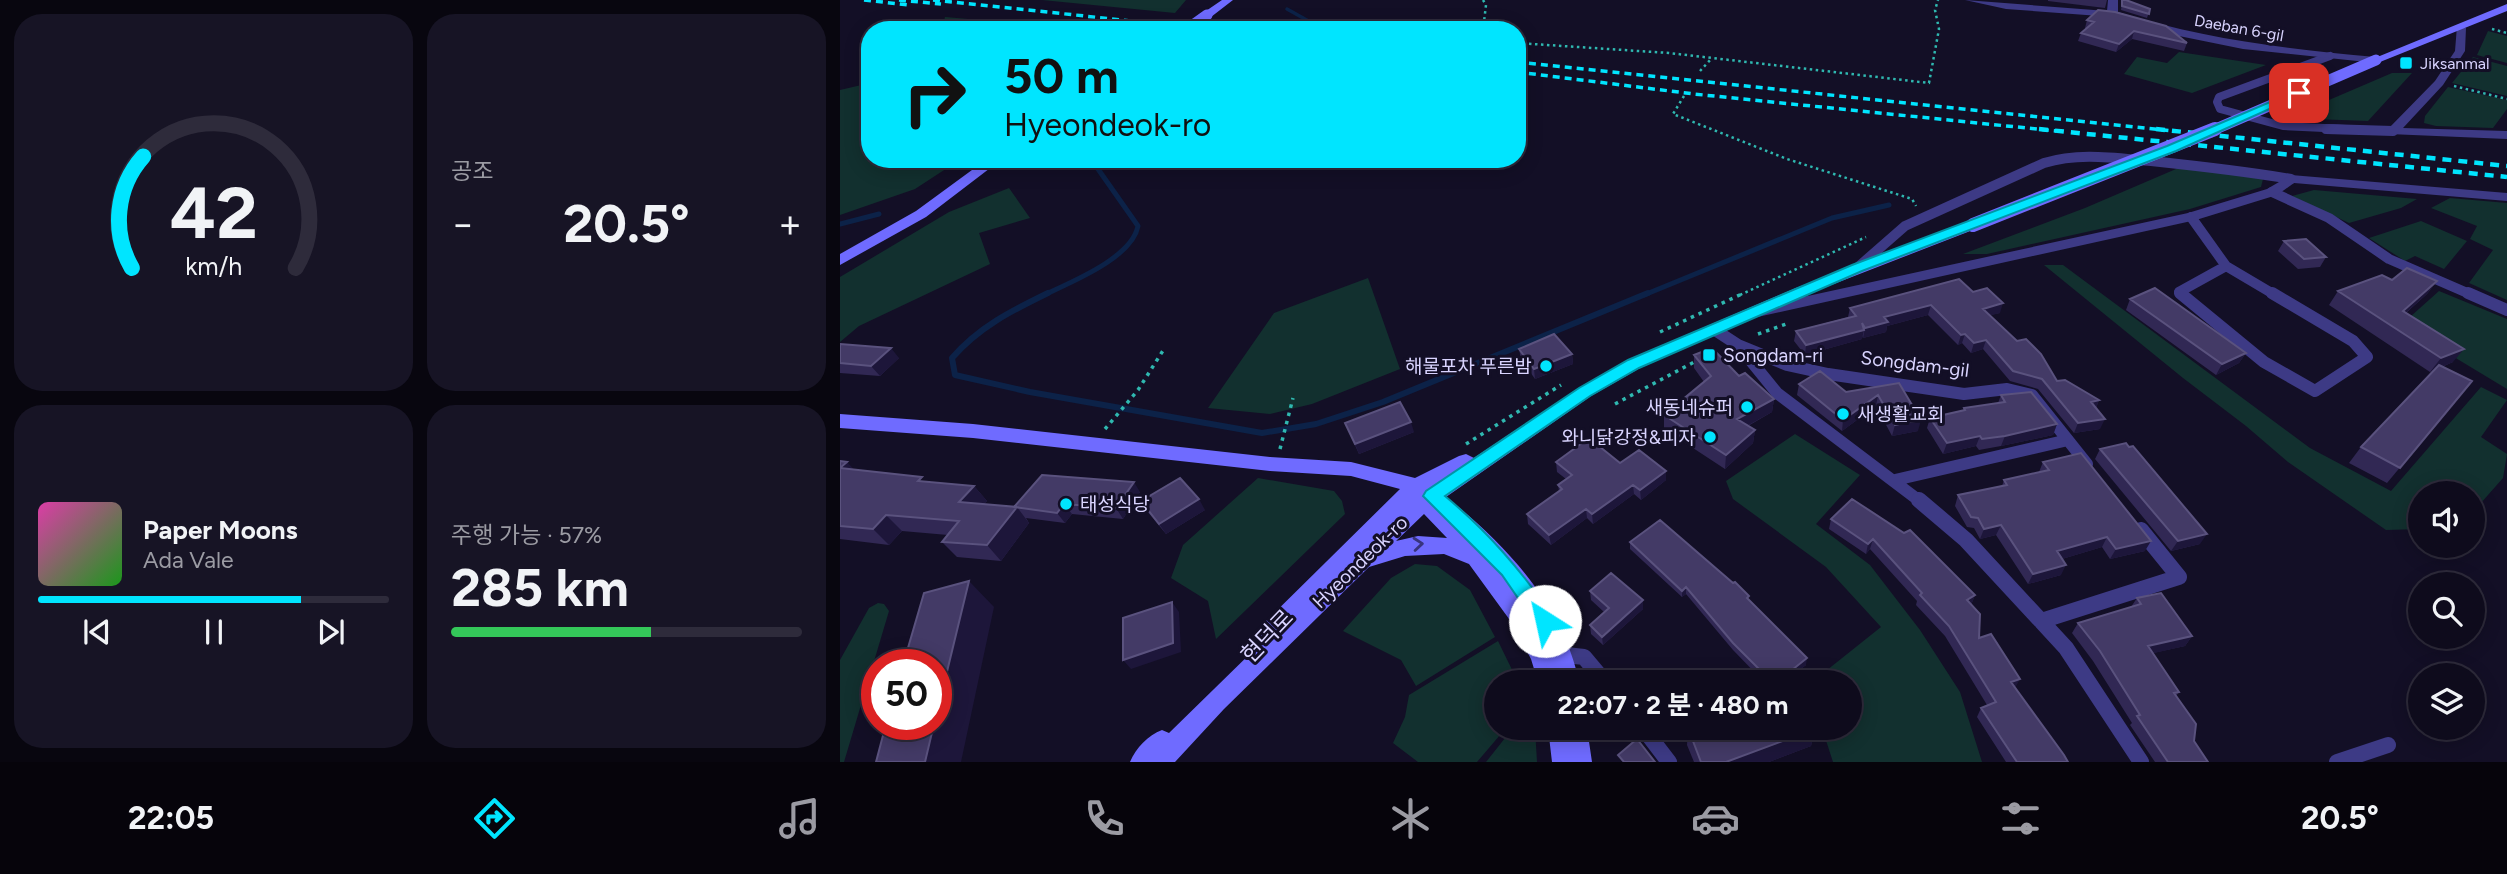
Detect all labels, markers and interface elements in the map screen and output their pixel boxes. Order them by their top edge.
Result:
street label: Daeban 6-gil [2193,11,2285,45]
text: 50 m [1004,46,1119,105]
icon: right [889,49,980,140]
place label: Jiksanmal [2420,54,2490,73]
marker: Jiksanmal [2398,55,2414,71]
pin [2269,63,2329,123]
icon: arrive [2280,74,2318,112]
text: Hyeondeok-ro [1004,106,1211,144]
text: 공조 [451,157,493,185]
text: 42 [169,170,258,257]
text: 20.5° [563,193,690,255]
text: − [451,201,475,247]
text: + [778,201,802,247]
text: km/h [185,251,242,281]
place label: Songdam-ri [1723,344,1823,367]
street label: Songdam-gil [1859,346,1971,382]
marker: Songdam-ri [1701,347,1717,363]
place label: 해물포차 푸른밤 [1405,355,1532,378]
marker: 해물포차 푸른밤 [1538,358,1554,374]
place label: 새동네슈퍼 [1646,396,1733,419]
marker: 새동네슈퍼 [1739,399,1755,415]
place label: 새생활교회 [1857,403,1944,426]
marker: 새생활교회 [1835,406,1851,422]
place label: 와니닭강정&피자 [1561,426,1696,449]
marker: 와니닭강정&피자 [1702,429,1718,445]
map controls [2408,481,2485,740]
button: sound [2408,481,2485,558]
place label: 태성식당 [1080,493,1150,516]
marker: 태성식당 [1058,496,1074,512]
street label: Hyeondeok-ro [1308,511,1412,613]
text: Paper Moons [143,514,298,546]
text: 주행 가능 · 57% [451,521,602,549]
one-way arrow [1413,537,1424,552]
text: Ada Vale [143,546,234,574]
text: 285 km [451,557,629,619]
button: search [2408,572,2485,649]
position arrow [1508,584,1582,658]
street label: 현덕로 [1235,603,1299,669]
icon: previous [78,613,116,651]
icon: pause [195,613,233,651]
icon: next [312,613,350,651]
speed limit sign: 50 [861,649,952,740]
button: layers [2408,663,2485,740]
text: 22:07 · 2 분 · 480 m [1558,689,1788,721]
icon: directions [470,794,519,843]
icon: music [775,794,824,843]
icon: phone [1080,794,1129,843]
icon: climate [1386,794,1435,843]
icon: car [1691,794,1740,843]
icon: filters [1996,794,2045,843]
text: 22:05 [128,799,214,837]
text: 20.5° [2301,799,2379,837]

